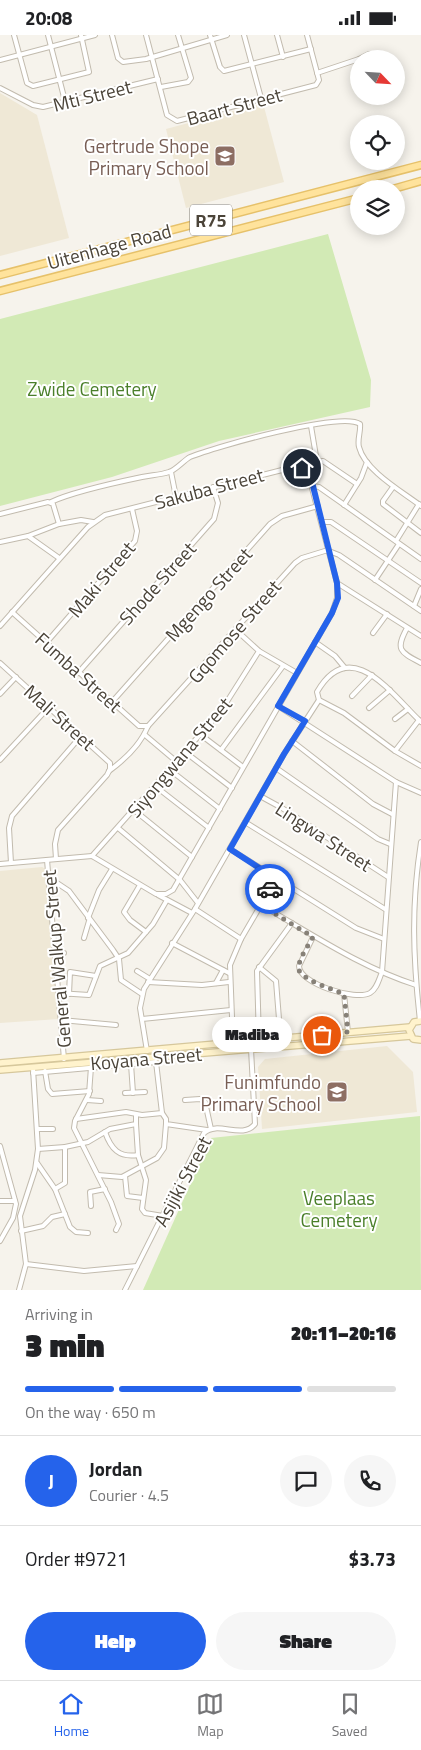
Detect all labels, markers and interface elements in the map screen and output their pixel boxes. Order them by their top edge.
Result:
text: 20:08 [25,3,72,32]
north arrow [350,50,405,105]
map controls [350,50,405,235]
street label: Mti Street [50,71,135,119]
street label: Baart Street [183,79,285,133]
button: locate [350,115,405,170]
place label: Gertrude Shope Primary School [84,131,209,182]
school or university icon: Gertrude Shope Primary School [213,144,237,168]
button: layers [350,180,405,235]
road number: R75 [190,205,232,235]
street label: Uitenhage Road [44,216,174,276]
park label: Zwide Cemetery [27,374,157,403]
pin [281,447,323,489]
icon: home [288,454,316,482]
street label: Sakuba Street [151,459,267,516]
street label: Maki Street [60,534,142,624]
street label: Shode Street [112,535,203,631]
street label: Mgengo Street [158,540,259,648]
street label: Gqomose Street [181,572,288,689]
street label: Fumba Street [29,625,129,719]
street label: Mali Street [18,677,102,757]
street label: Siyongwana Street [120,690,239,824]
street label: Lingwa Street [270,794,378,878]
courier [245,864,295,914]
street label: General Walkup Street [34,868,78,1049]
icon: car [256,875,284,903]
pin [301,1014,343,1056]
callout: Madiba [212,1017,292,1053]
icon: bag [308,1021,336,1049]
text: Madiba [225,1022,279,1046]
street label: Koyana Street [89,1039,203,1077]
place label: Funimfundo Primary School [200,1067,321,1118]
school or university icon: Funimfundo Primary School [325,1080,349,1104]
street label: Asijiki Street [146,1130,218,1232]
park label: Veeplaas Cemetery [300,1183,378,1234]
text: Arriving in [25,1302,93,1326]
text: 20:11–20:16 [291,1318,396,1347]
text: 3 min [25,1321,105,1369]
text: On the way · 650 m [25,1400,156,1424]
text: Jordan [89,1454,142,1483]
button: chat [280,1455,332,1507]
button: phone [344,1455,396,1507]
text: J [48,1466,54,1495]
text: Courier · 4.5 [89,1483,169,1507]
text: Order #9721 [25,1544,127,1573]
text: $3.73 [349,1544,396,1573]
button: Help [25,1612,206,1670]
button: Share [216,1612,396,1670]
tab: Home [54,1690,89,1741]
tab: Map [196,1690,224,1741]
tab: Saved [332,1690,367,1741]

